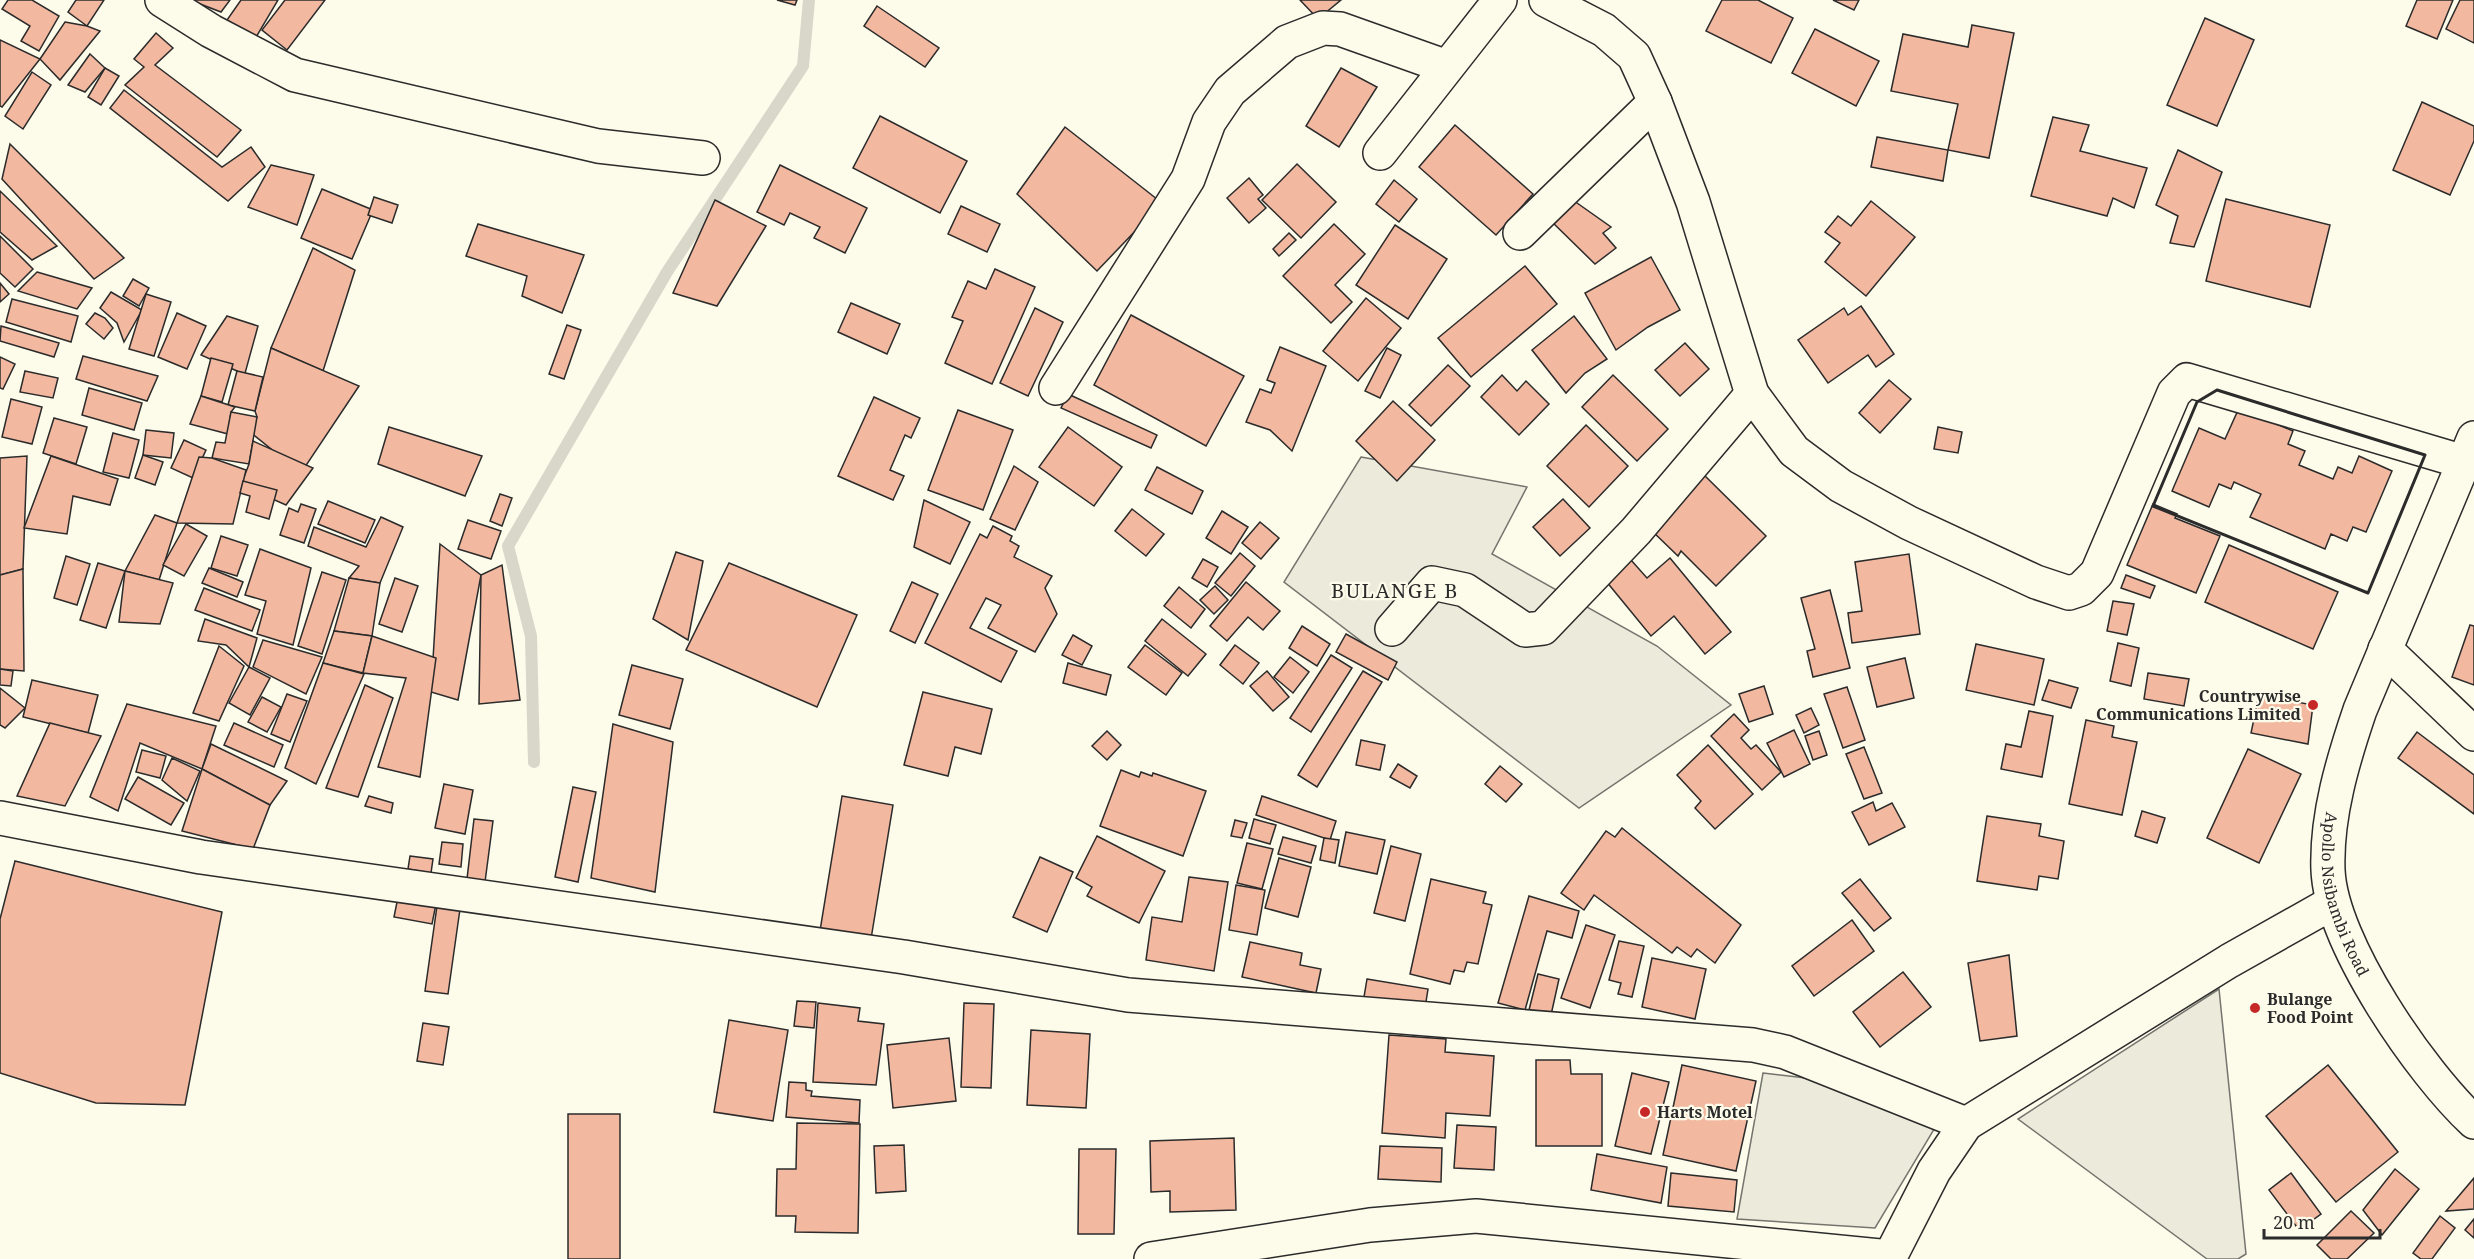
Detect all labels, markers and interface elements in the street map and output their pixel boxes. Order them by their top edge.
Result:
district label: BULANGE B [1331,577,1459,604]
place label: Countrywise Communications Limited [2096,685,2302,725]
marker: Countrywise Communications Limited [2306,698,2320,712]
street label: Apollo Nsibambi Road [2317,811,2375,980]
place label: Bulange Food Point [2267,988,2354,1028]
marker: Bulange Food Point [2248,1001,2262,1015]
place label: Harts Motel [1657,1101,1753,1123]
marker: Harts Motel [1638,1105,1652,1119]
scale bar [2264,1202,2380,1240]
text: 20 m [2273,1210,2315,1234]

